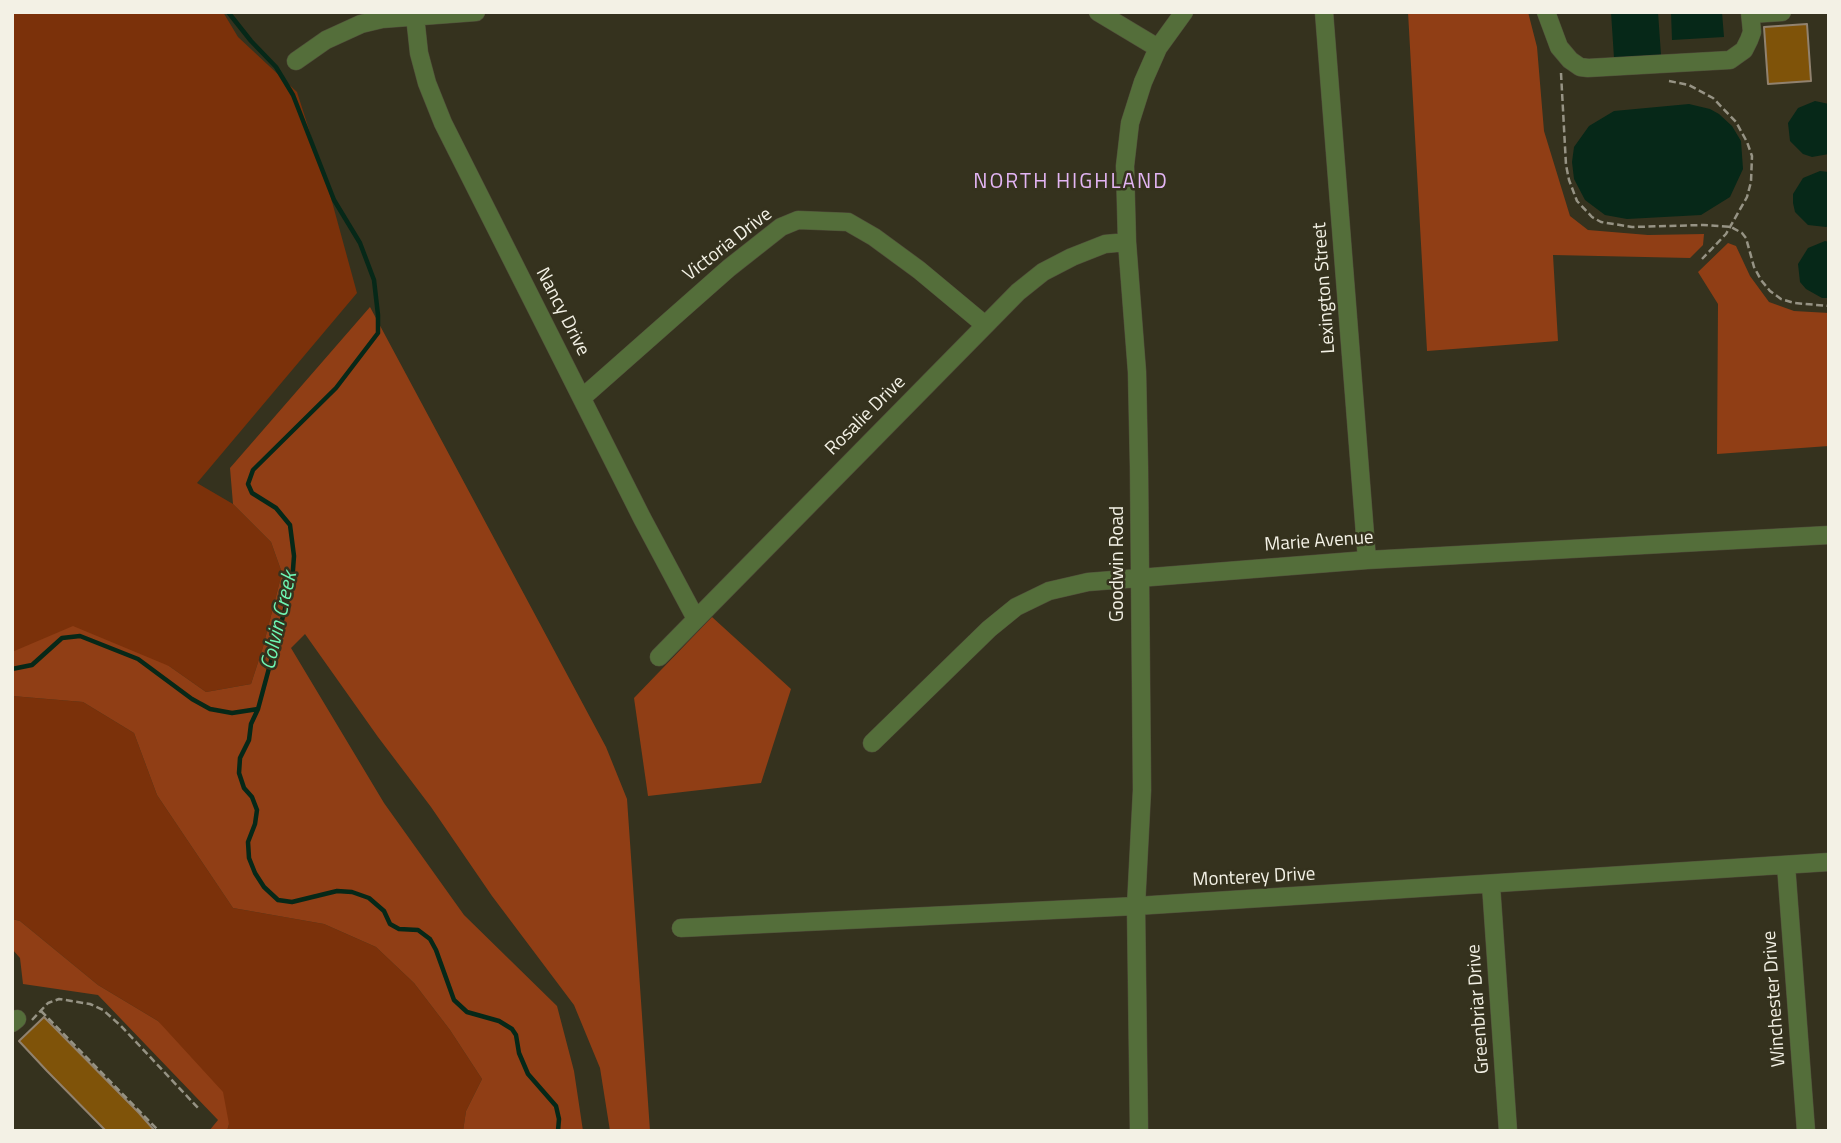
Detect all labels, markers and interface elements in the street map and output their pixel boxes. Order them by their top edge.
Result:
district label: NORTH HIGHLAND [975,170,1167,196]
street label: Victoria Drive [679,203,777,287]
street label: Lexington Street [1309,222,1341,354]
street label: Nancy Drive [530,264,594,360]
street label: Rosalie Drive [821,371,911,461]
street label: Goodwin Road [1107,506,1129,622]
street label: Marie Avenue [1264,527,1374,557]
water label: Colvin Creek [256,570,304,672]
street label: Monterey Drive [1192,863,1316,893]
street label: Winchester Drive [1759,930,1791,1068]
street label: Greenbriar Drive [1463,943,1495,1075]

